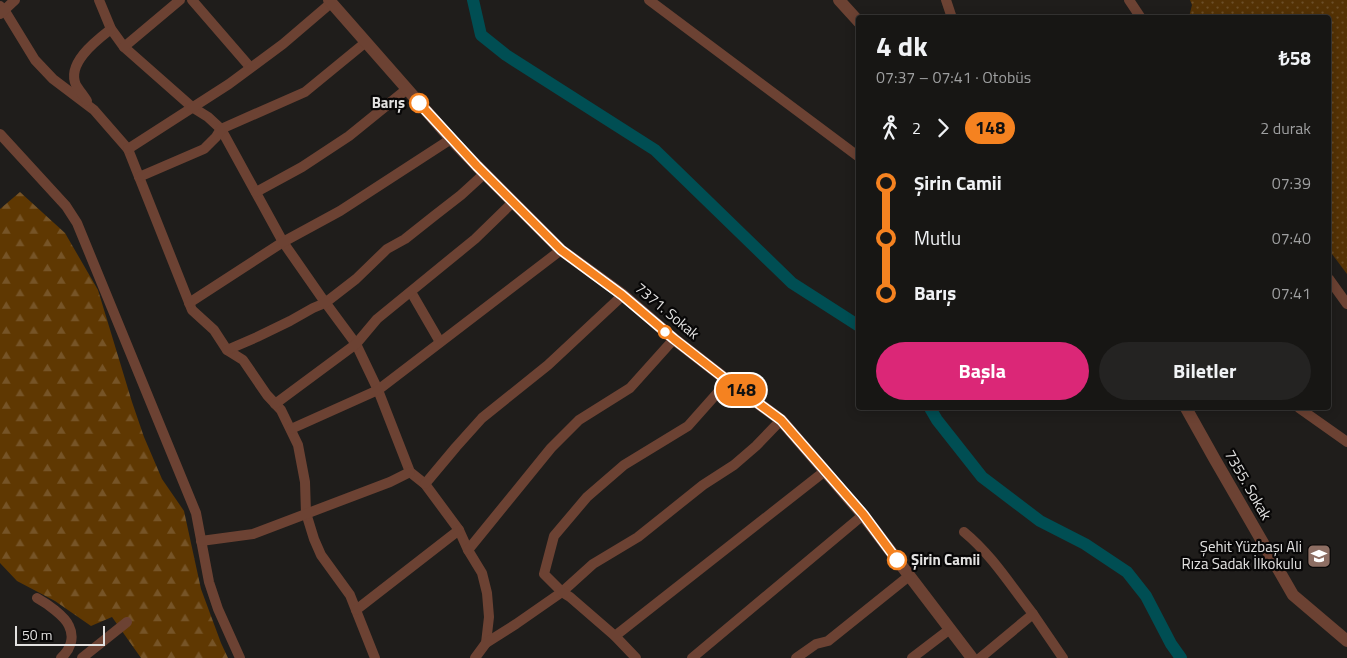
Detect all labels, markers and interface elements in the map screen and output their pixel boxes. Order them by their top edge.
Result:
text: 4 dk [876,24,928,67]
text: ₺58 [1279,43,1311,72]
text: 07:37 – 07:41 · Otobüs [876,65,1031,89]
place label: Barış [372,91,405,114]
marker: Barış [409,93,429,113]
icon: walk [876,114,904,142]
icon: forward [929,114,957,142]
text: 148 [975,114,1005,141]
text: 2 [912,116,921,140]
text: 2 durak [1260,116,1311,140]
text: Şirin Camii [914,168,1002,197]
text: 07:39 [1272,171,1311,195]
text: Mutlu [914,223,961,252]
text: 07:40 [1272,226,1311,250]
street label: 7371. Sokak [630,277,705,345]
text: Barış [914,278,956,307]
text: 07:41 [1272,281,1311,305]
unlabelled marker [658,325,672,339]
button: Başla [876,342,1089,400]
button: Biletler [1099,342,1311,400]
line badge: 148 [712,374,770,406]
text: 148 [726,376,756,403]
street label: 7355. Sokak [1219,445,1278,524]
place label: Şehit Yüzbaşı Ali Rıza Sadak İlkokulu [1182,535,1302,575]
school or university icon: Şehit Yüzbaşı Ali Rıza Sadak İlkokulu [1306,543,1332,569]
place label: Şirin Camii [911,548,980,571]
marker: Şirin Camii [887,550,907,570]
scale bar [15,623,105,646]
text: 50 m [22,624,52,645]

